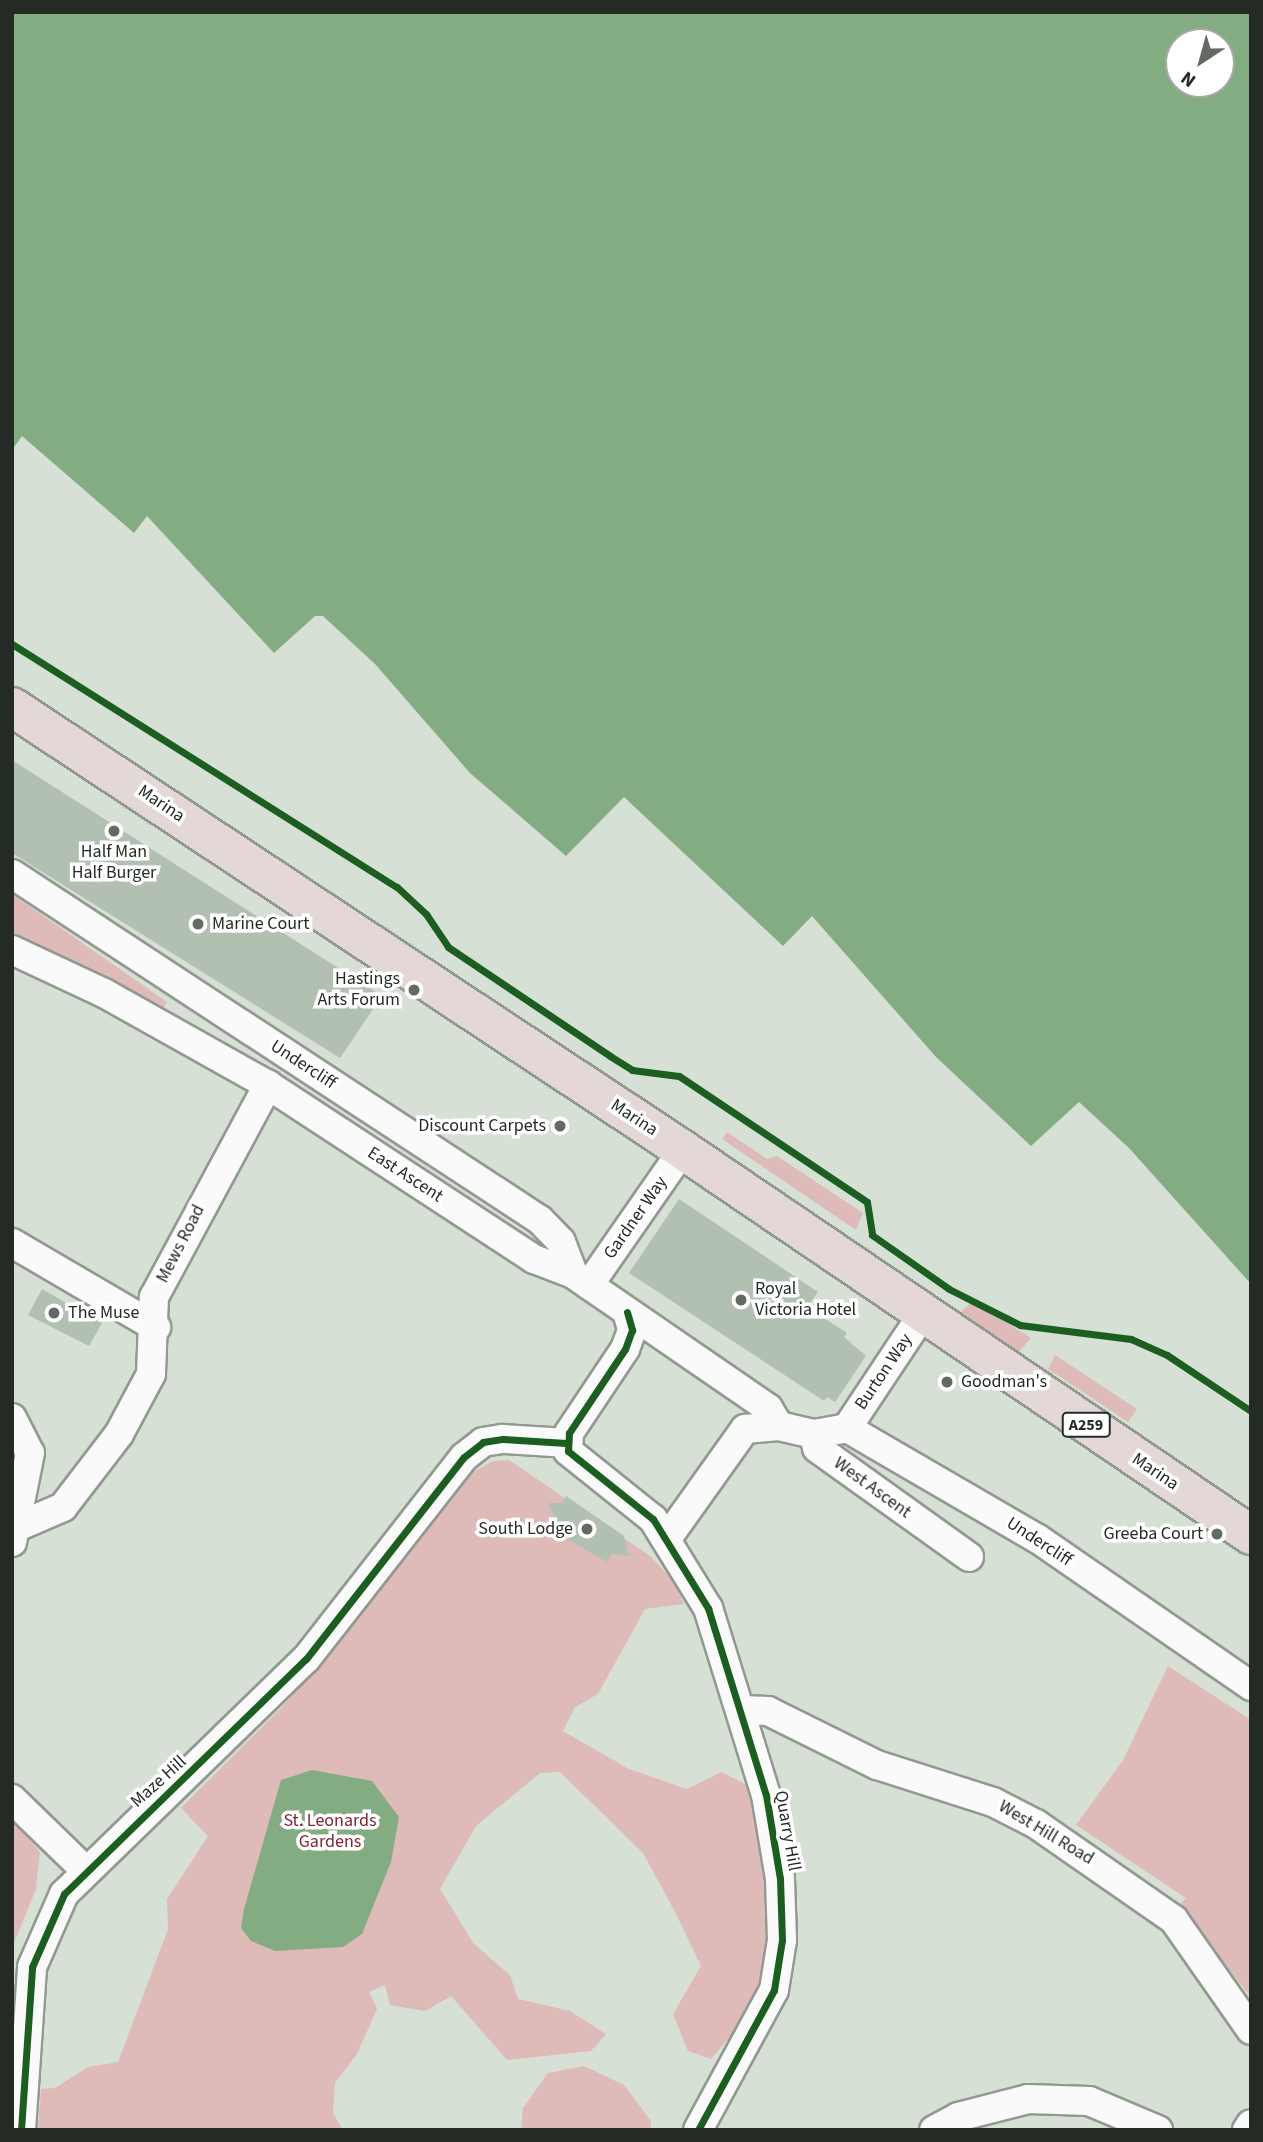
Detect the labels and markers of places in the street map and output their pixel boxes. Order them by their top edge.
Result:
marker: Half Man Half Burger [106,823,122,839]
place label: Half Man Half Burger [72,842,156,884]
place label: Marine Court [212,913,309,935]
marker: Marine Court [190,916,206,932]
place label: Hastings Arts Forum [318,969,400,1012]
marker: Hastings Arts Forum [406,982,422,998]
place label: Discount Carpets [418,1115,546,1137]
marker: Discount Carpets [552,1118,568,1134]
place label: Royal Victoria Hotel [755,1279,856,1322]
marker: Royal Victoria Hotel [733,1292,749,1308]
place label: The Muse [68,1302,139,1324]
marker: The Muse [46,1305,62,1321]
place label: Goodman's [961,1371,1047,1393]
marker: Goodman's [939,1374,955,1390]
place label: South Lodge [478,1518,573,1540]
marker: South Lodge [579,1521,595,1537]
place label: Greeba Court [1103,1523,1203,1545]
marker: Greeba Court [1209,1526,1225,1542]

